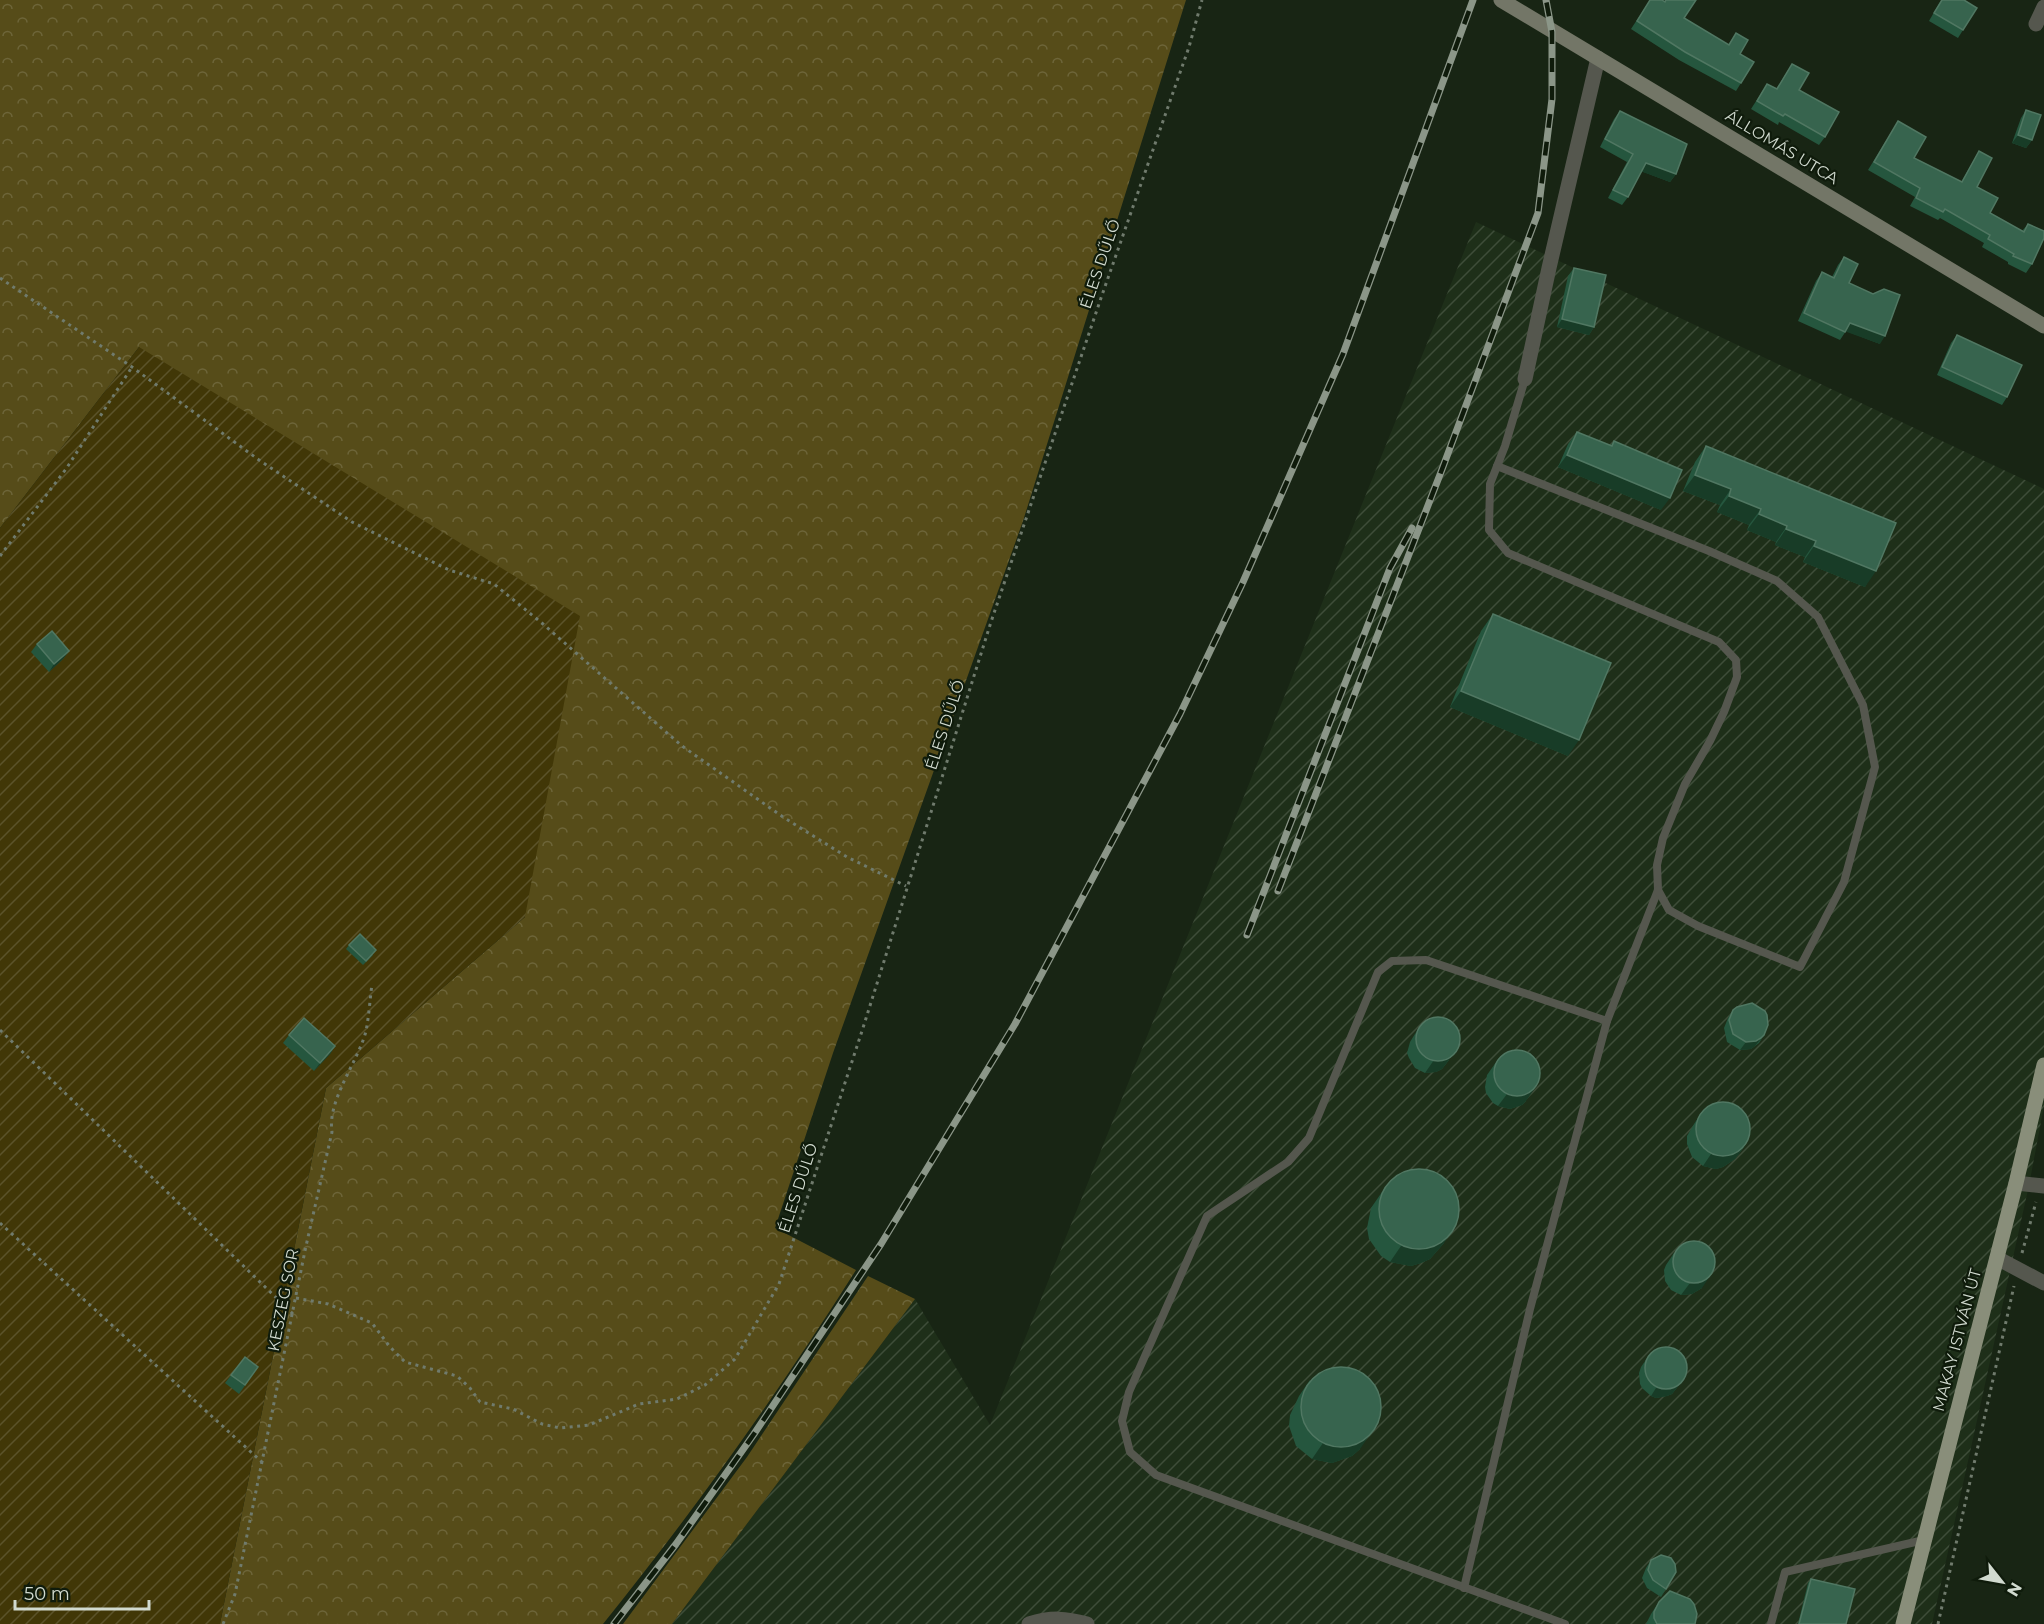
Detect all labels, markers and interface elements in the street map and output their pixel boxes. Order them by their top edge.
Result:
street label: ÁLLOMÁS UTCA [1722,106,1842,188]
street label: ÉLES DŰLŐ [1075,216,1124,311]
street label: ÉLES DŰLŐ [921,677,968,772]
street label: ÉLES DŰLŐ [774,1140,821,1235]
street label: KESZEG SOR [264,1247,302,1353]
street label: MAKAY ISTVÁN ÚT [1929,1266,1985,1414]
north arrow [1972,1552,2032,1612]
scale bar [15,1573,148,1611]
text: N [2003,1579,2026,1600]
text: 50 m [24,1583,70,1605]

